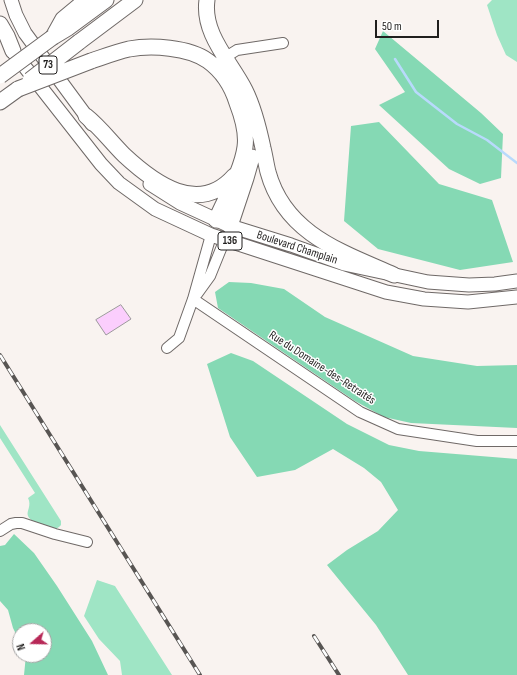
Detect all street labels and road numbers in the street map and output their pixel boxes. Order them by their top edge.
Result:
road number: 73 [39,56,57,74]
street label: Boulevard Champlain [255,228,339,268]
road number: 136 [218,232,242,250]
street label: Rue du Domaine-des-Retraités [266,328,378,408]

